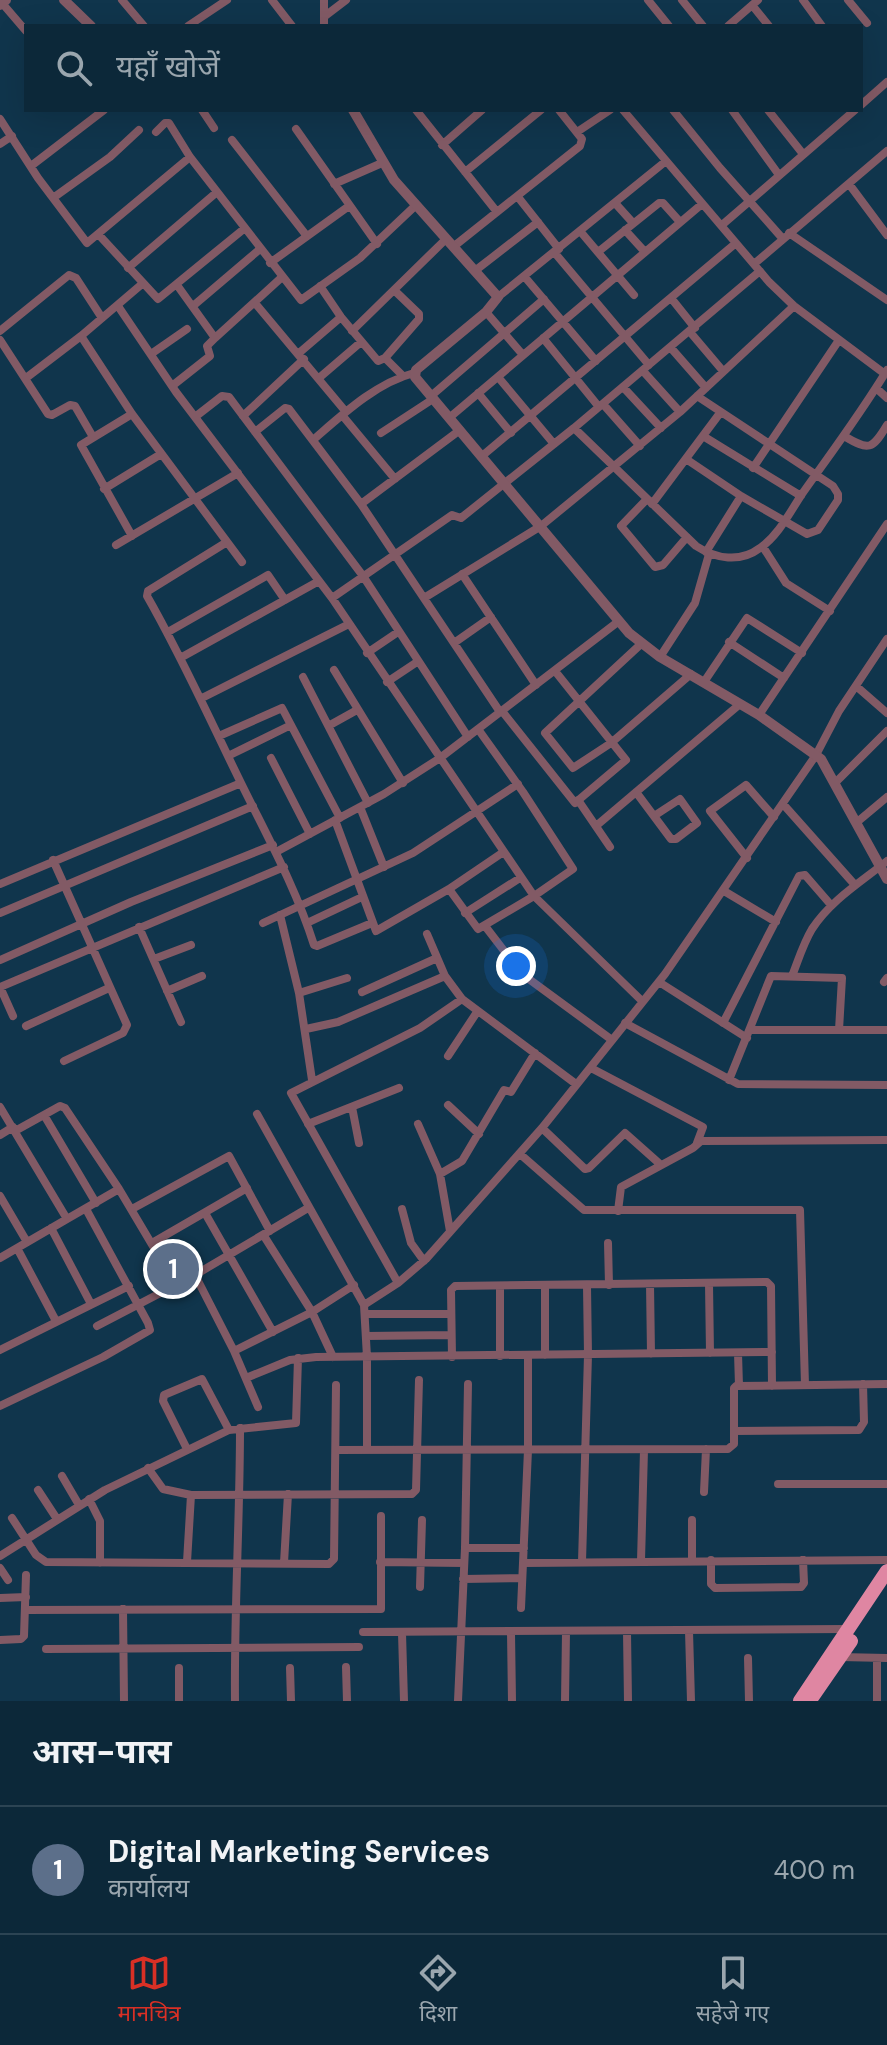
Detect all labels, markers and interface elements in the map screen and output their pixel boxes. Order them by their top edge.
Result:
search box [24,24,863,112]
icon: search [52,46,96,90]
text: यहाँ खोजें [116,47,220,86]
your location [496,946,536,986]
pin: 1 [147,1239,199,1299]
text: आस-पास [32,1729,172,1774]
text: Digital Marketing Services [108,1832,490,1871]
text: 1 [53,1853,63,1887]
text: 400 m [774,1853,855,1887]
text: कार्यालय [108,1871,189,1905]
tab: मानचित्र [118,1951,181,2030]
tab: दिशा [416,1951,460,2030]
tab: सहेजे गए [696,1951,769,2030]

